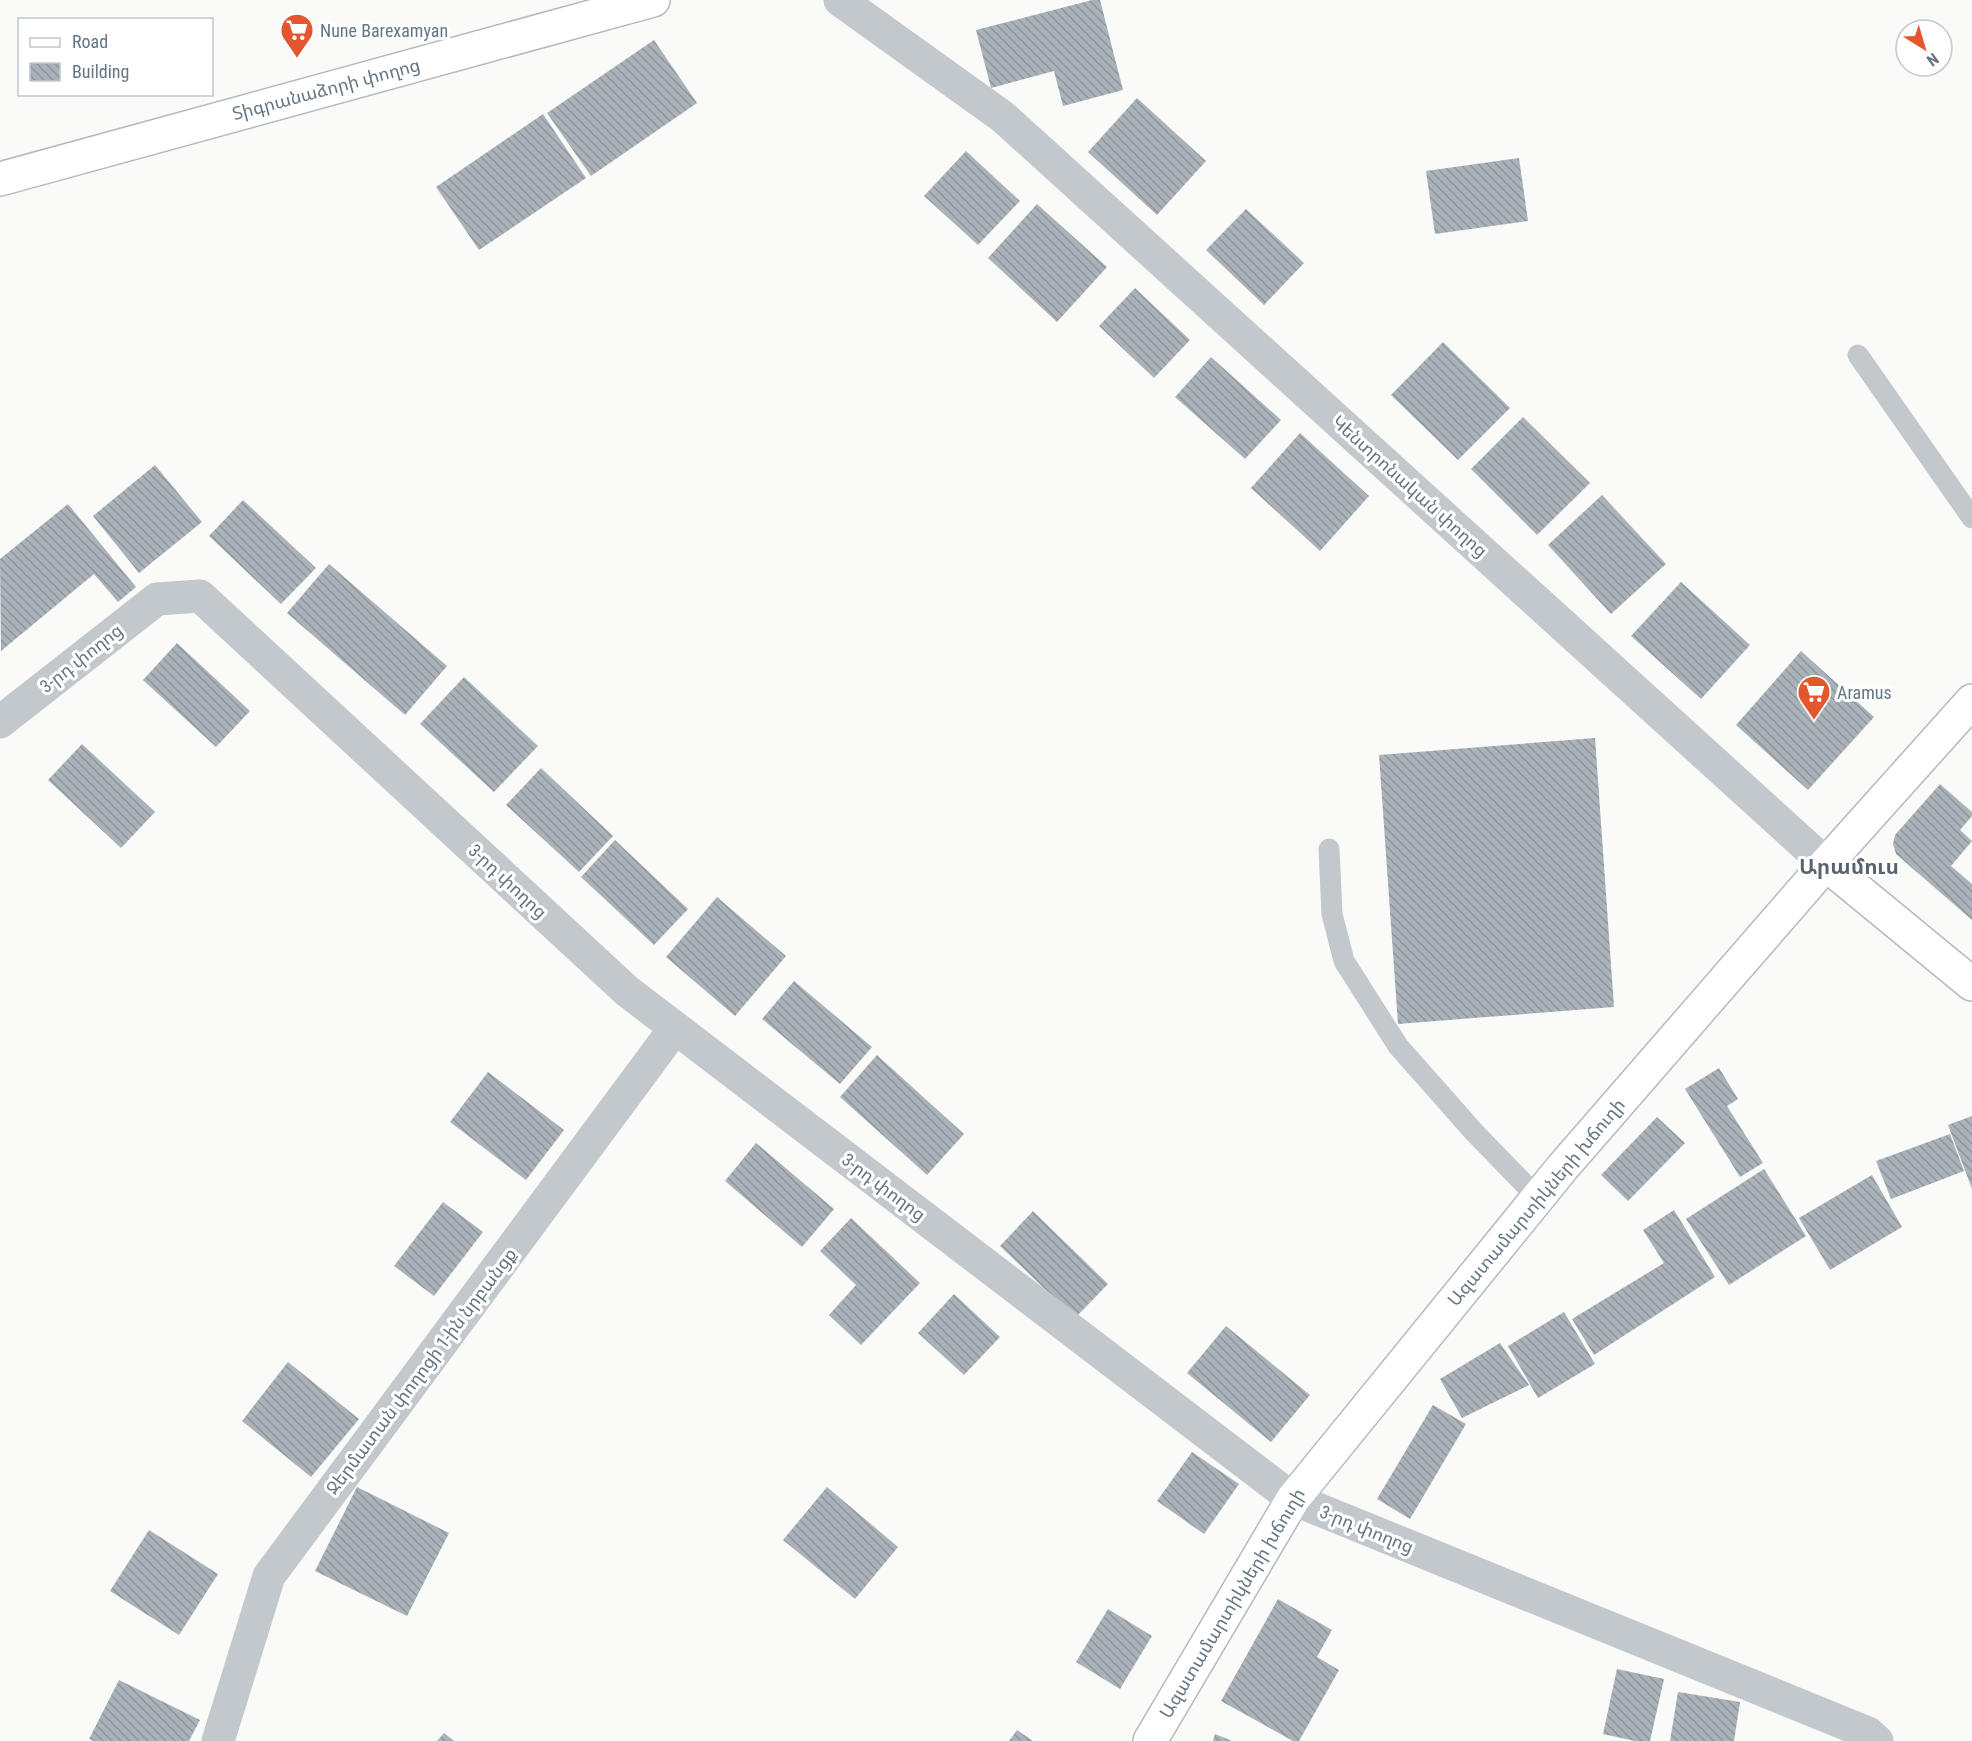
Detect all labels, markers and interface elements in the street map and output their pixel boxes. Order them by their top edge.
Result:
supermarket icon: Nune Barexamyan [279,12,315,59]
legend [18,18,213,96]
north arrow [1894,18,1954,78]
place label: Nune Barexamyan [320,20,448,41]
text: Road [72,31,108,52]
text: N [1923,49,1942,70]
street label: Տիգրանաձորի փողոց [230,54,422,124]
text: Building [72,61,129,82]
street label: Կենտրոնական փողոց [1328,411,1492,561]
street label: 3-րդ փողոց [35,619,127,697]
supermarket icon: Aramus [1796,674,1832,721]
place label: Aramus [1837,682,1892,703]
street label: 3-րդ փողոց [465,840,551,922]
district label: Արամուս [1799,855,1899,879]
street label: Ազատամարտիկների խճուղի [1443,1094,1629,1310]
street label: 3-րդ փողոց [838,1149,930,1225]
street label: Ջերմատան փողոցի 1-ին նրբանցք [321,1244,521,1498]
street label: Ազատամարտիկների խճուղի [1155,1484,1309,1722]
street label: 3-րդ փողոց [1317,1501,1417,1557]

